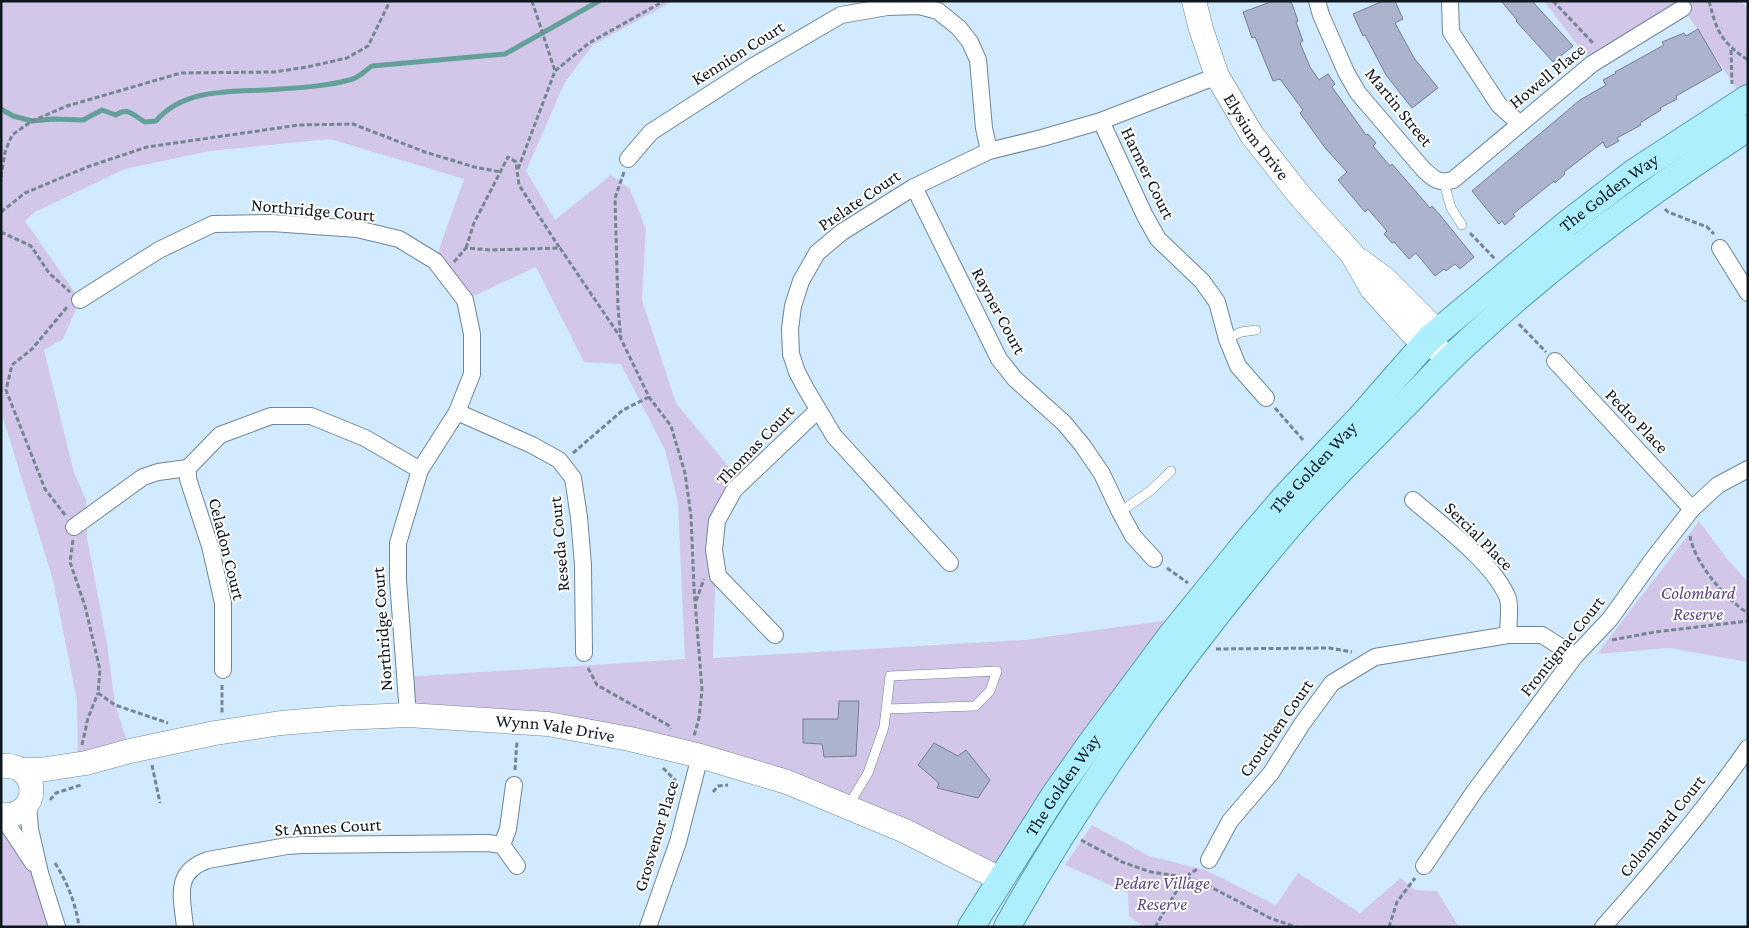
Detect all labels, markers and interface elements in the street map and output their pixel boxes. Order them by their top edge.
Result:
street label: Kennion Court [688,16,789,89]
street label: Howell Place [1505,39,1589,113]
street label: Martin Street [1361,64,1437,151]
street label: Elysium Drive [1220,90,1294,184]
street label: Harmer Court [1117,124,1179,223]
street label: The Golden Way [1555,149,1663,236]
street label: Prelate Court [814,165,905,235]
street label: Northridge Court [250,195,377,225]
street label: Rayner Court [968,264,1031,359]
street label: Pedro Place [1601,385,1673,457]
street label: Thomas Court [712,400,799,489]
street label: The Golden Way [1265,417,1362,518]
street label: Reseda Court [545,495,573,592]
street label: Celadon Court [205,496,250,603]
street label: Sercial Place [1441,498,1517,574]
street label: Northridge Court [368,565,396,692]
park label: Colombard Reserve [1661,583,1736,624]
street label: Frontignac Court [1516,591,1609,700]
street label: Crouchen Court [1235,675,1318,781]
street label: Wynn Vale Drive [495,711,617,746]
street label: The Golden Way [1021,730,1105,840]
street label: Colombard Court [1615,770,1710,881]
street label: Grosvenor Place [630,778,682,894]
street label: St Annes Court [274,814,383,840]
park label: Pedare Village Reserve [1114,873,1210,914]

